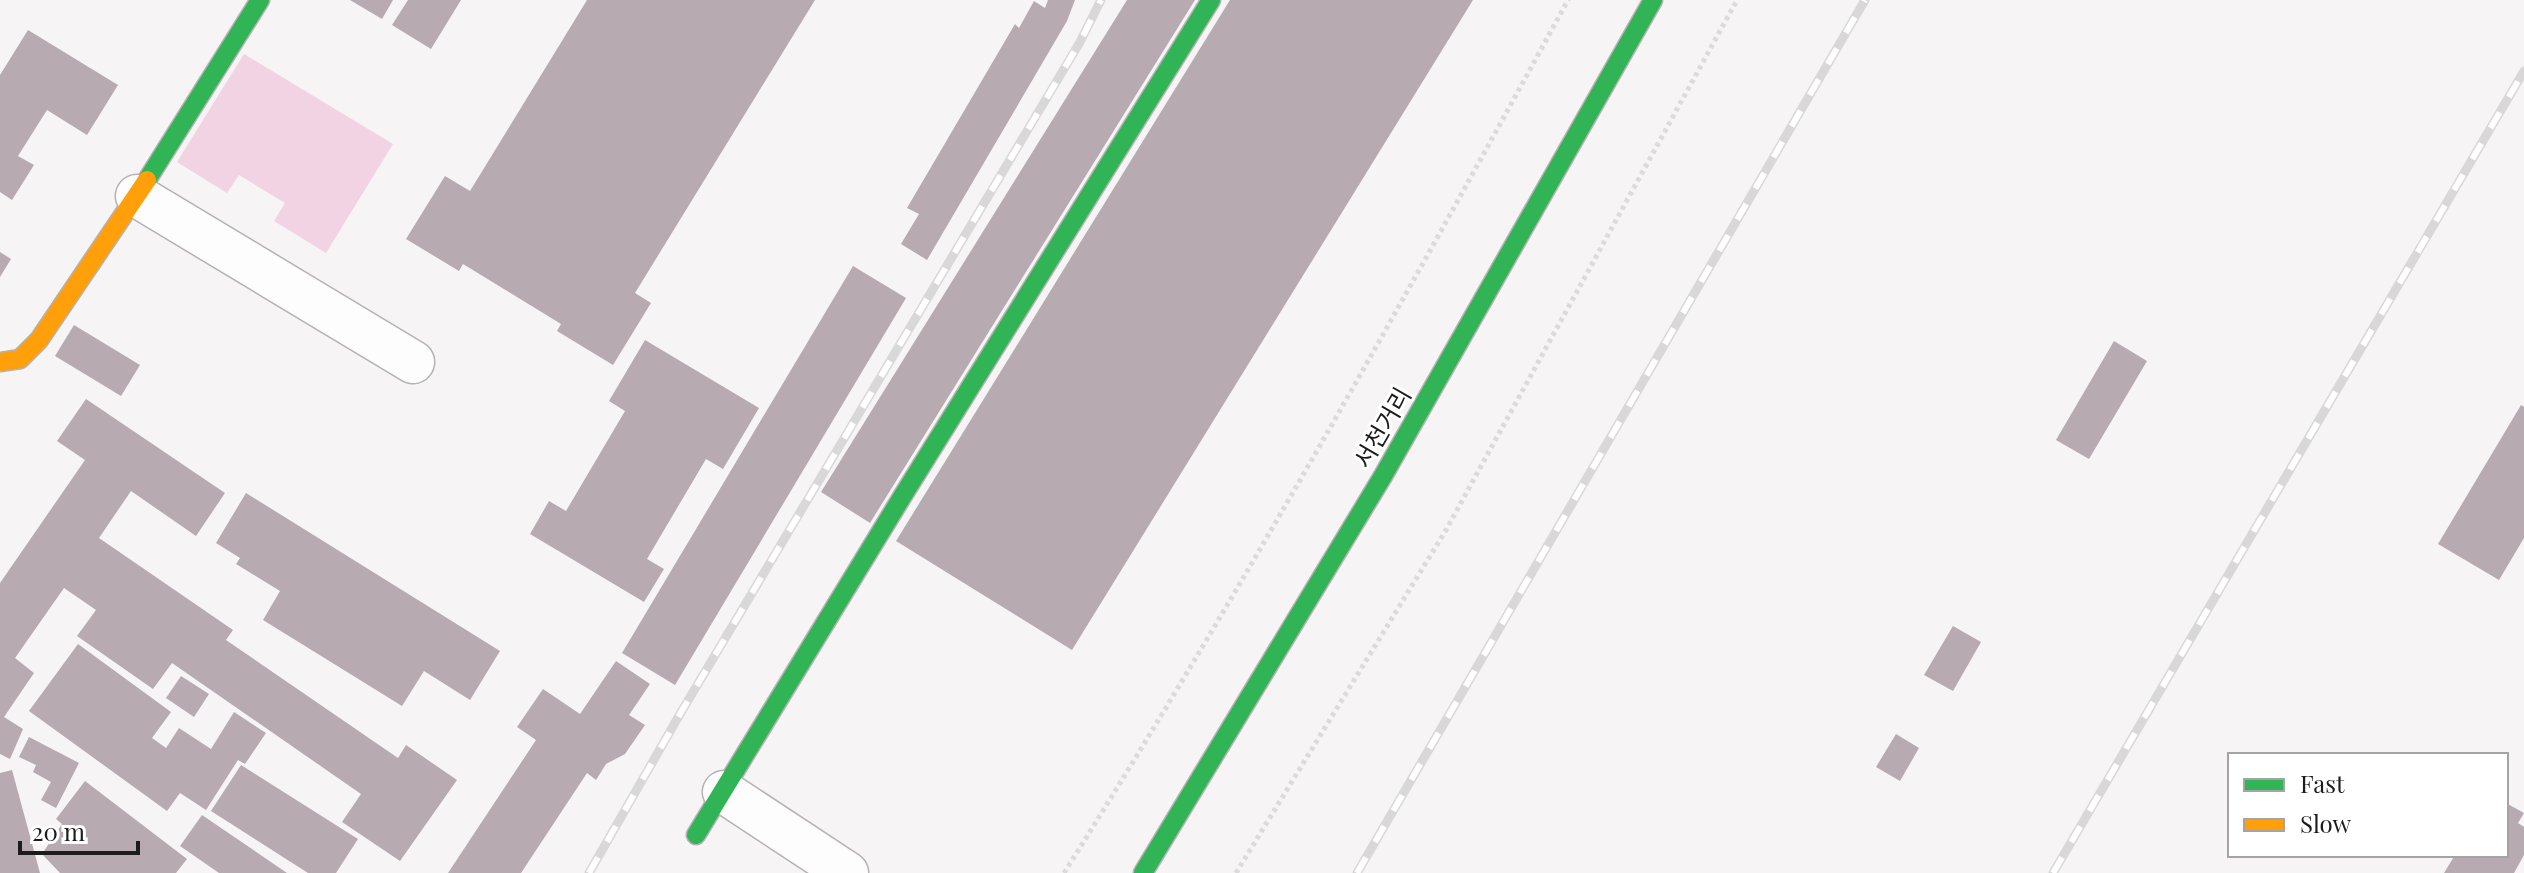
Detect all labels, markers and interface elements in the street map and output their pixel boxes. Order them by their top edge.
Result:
street label: 서천거리 [1345,381,1417,473]
legend [2228,753,2508,857]
text: Fast [2300,767,2345,799]
scale bar [20,805,138,855]
text: Slow [2300,807,2352,839]
text: 20 m [32,815,85,847]

